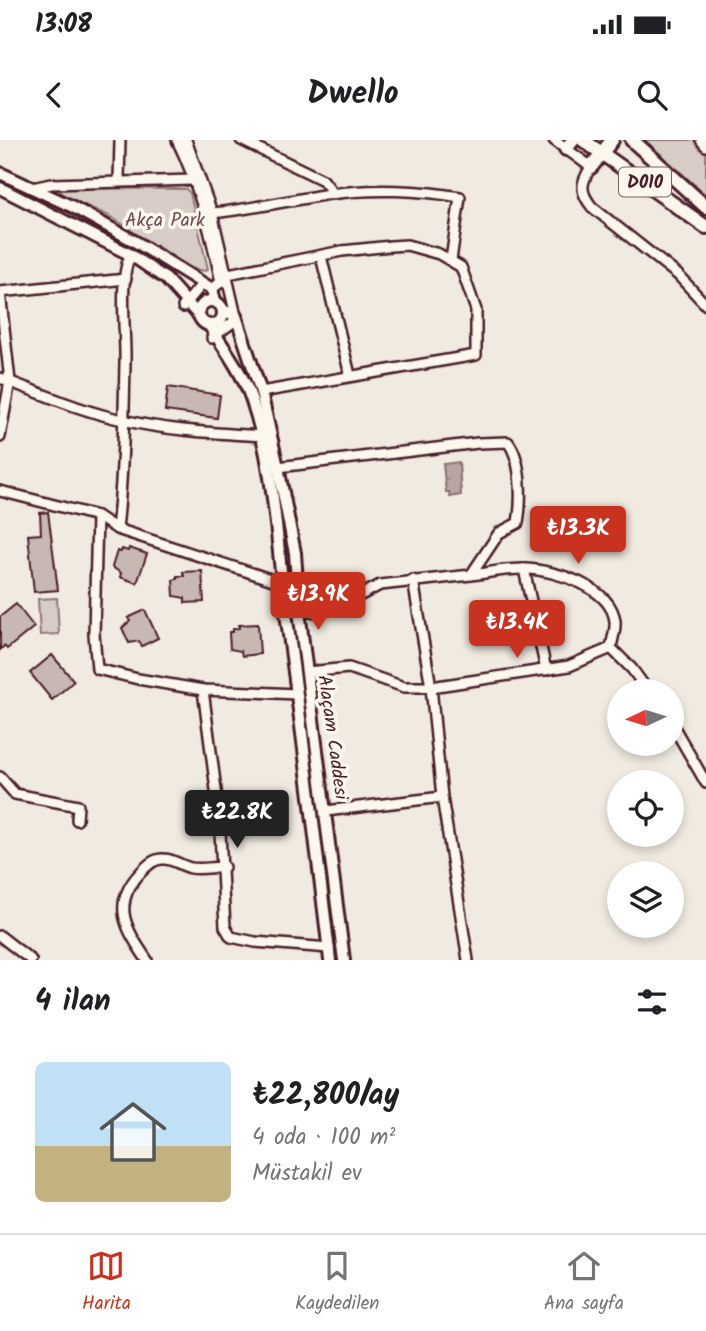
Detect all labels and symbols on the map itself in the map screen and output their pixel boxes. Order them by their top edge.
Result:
road number: D010 [619,168,671,196]
park label: Akça Park [125,206,205,236]
pin: ₺13.3K [521,506,635,566]
pin: ₺13.9K [261,573,375,632]
pin: ₺13.4K [460,601,574,660]
street label: Alaçam Caddesi [308,673,356,803]
north arrow [607,679,684,756]
pin: ₺22.8K [180,790,294,850]

